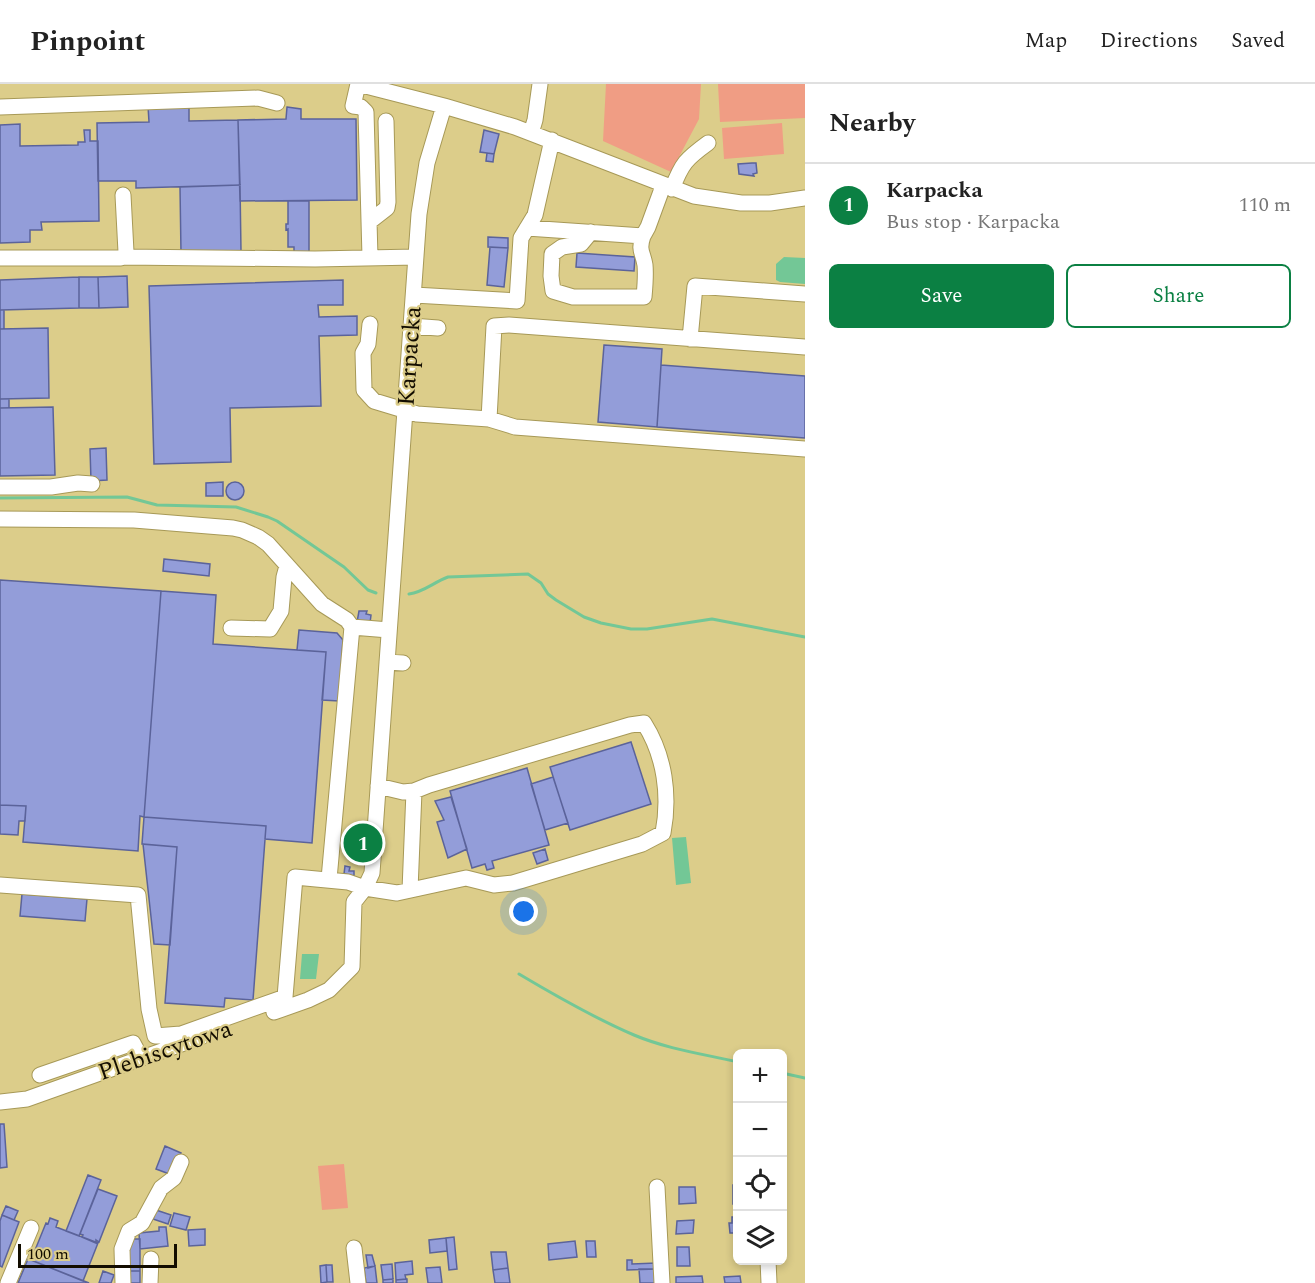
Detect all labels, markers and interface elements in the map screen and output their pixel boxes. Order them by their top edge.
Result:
text: Pinpoint [30,20,145,63]
text: Map [1025,25,1067,57]
text: Directions [1100,25,1198,57]
text: Saved [1231,25,1285,57]
text: Nearby [829,103,915,143]
text: Karpacka [886,174,983,207]
text: 1 [843,190,854,220]
text: 110 m [1239,190,1291,220]
text: Bus stop · Karpacka [886,207,1060,237]
button: Save [829,264,1054,328]
button: Share [1066,264,1291,328]
street label: Karpacka [389,305,431,407]
pin: 1 [344,820,382,866]
your location [509,897,538,926]
street label: Plebiscytowa [93,1011,237,1091]
map controls [733,1049,787,1265]
button: + [733,1049,787,1103]
button: − [733,1103,787,1157]
button: locate [733,1157,787,1211]
button: layers [733,1211,787,1265]
scale bar [18,1241,177,1268]
text: 100 m [27,1242,69,1266]

